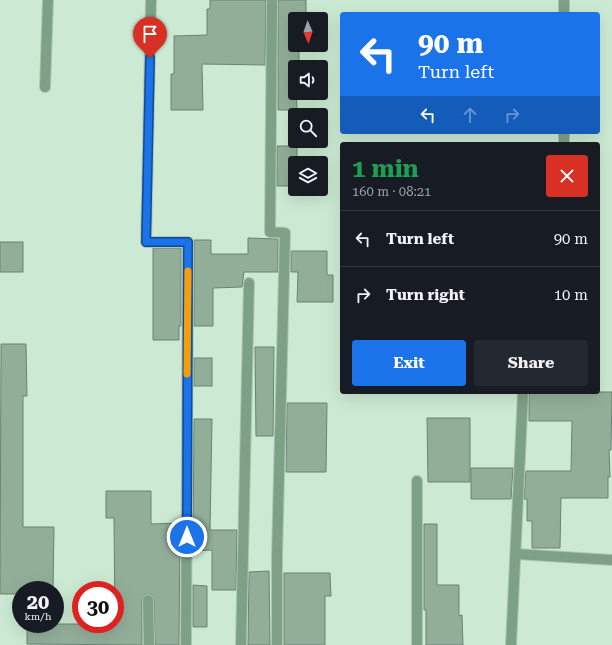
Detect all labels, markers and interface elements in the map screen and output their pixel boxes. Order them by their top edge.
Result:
north arrow [288,12,328,52]
map controls [288,12,328,196]
pin [133,17,167,58]
icon: arrive [139,23,161,45]
text: 90 m [418,27,483,60]
icon: left [352,28,404,80]
button: sound [288,60,328,100]
text: Turn left [418,61,494,82]
icon: left [417,104,439,126]
icon: ahead [459,104,481,126]
icon: right [501,104,523,126]
button: search [288,108,328,148]
text: 1 min [352,155,419,183]
button: close [546,155,588,197]
button: layers [288,156,328,196]
text: 160 m · 08:21 [352,184,431,199]
icon: left [352,228,374,250]
text: Turn left [386,230,454,248]
text: 90 m [554,230,588,248]
icon: right [352,284,374,306]
text: Turn right [386,286,465,304]
text: 10 m [554,286,588,304]
button: Exit [352,340,466,386]
button: Share [474,340,588,386]
position arrow [166,516,208,558]
speed limit sign: 30 [72,581,124,633]
text: 20 [27,590,49,614]
text: km/h [25,611,51,622]

